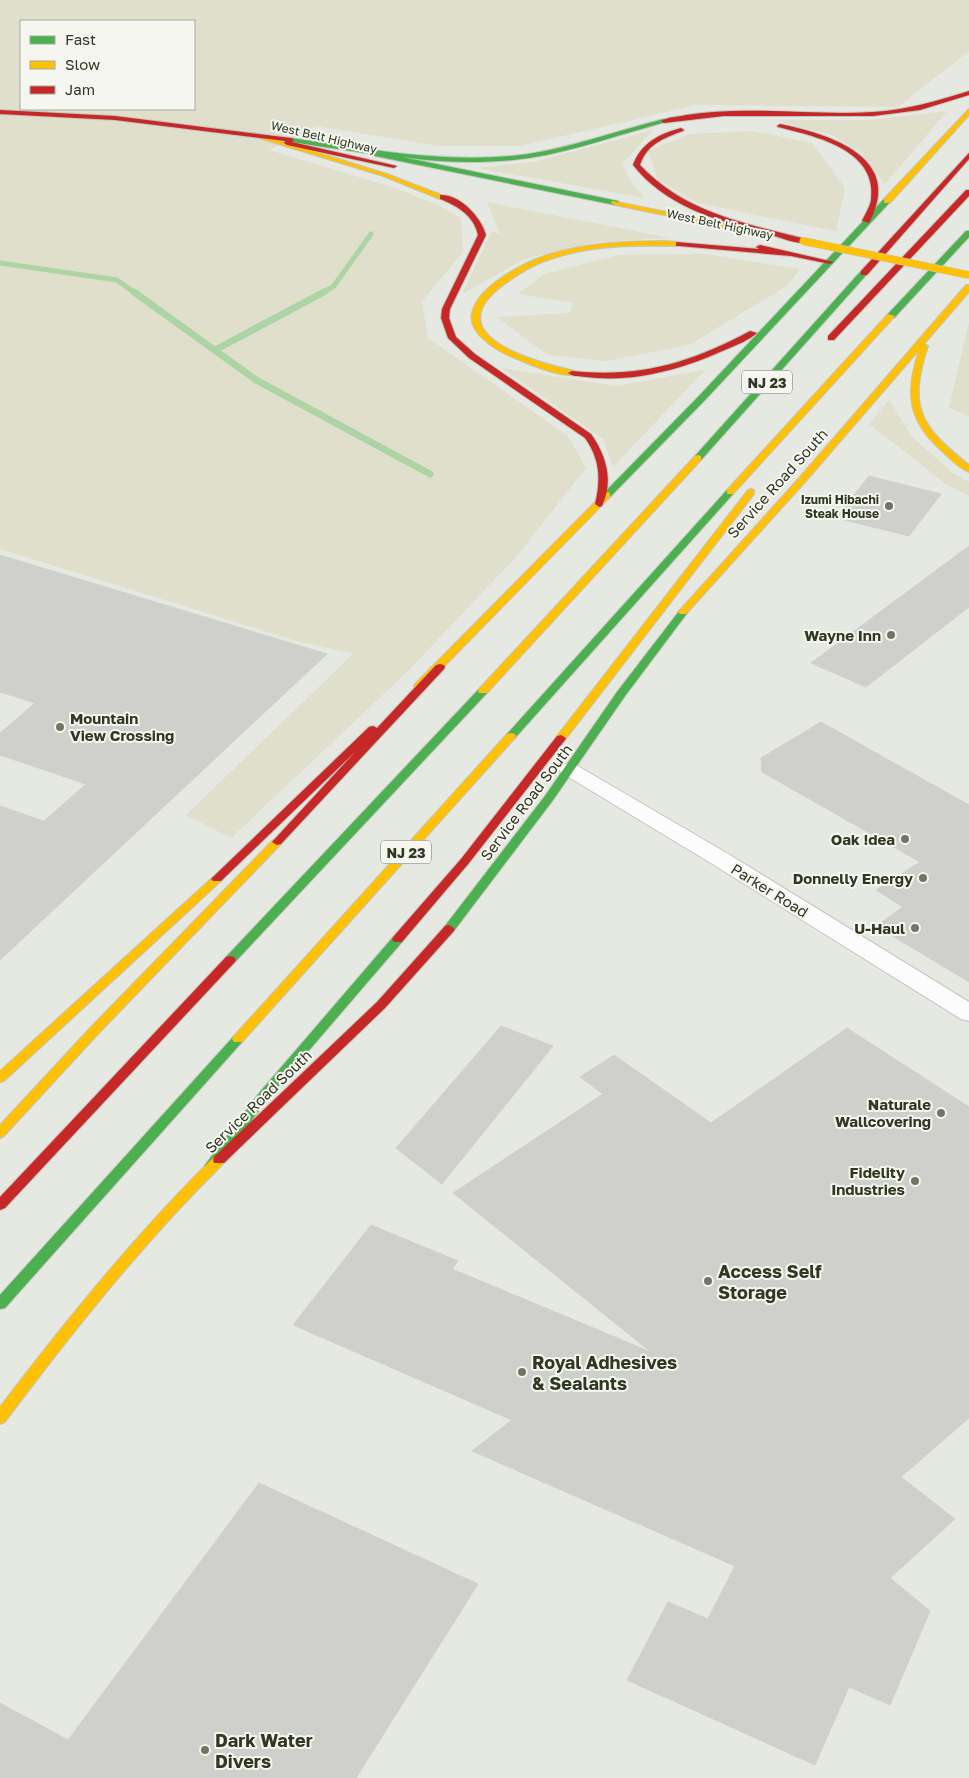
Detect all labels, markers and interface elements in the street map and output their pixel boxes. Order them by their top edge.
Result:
legend [20,20,195,110]
text: Fast [65,30,96,48]
text: Slow [65,55,100,73]
text: Jam [65,80,95,98]
street label: West Belt Highway [270,118,379,157]
street label: West Belt Highway [665,205,775,243]
road number: NJ 23 [742,371,792,394]
street label: Service Road South [723,425,831,541]
place label: Izumi Hibachi Steak House [801,492,879,521]
marker: Izumi Hibachi Steak House [883,500,895,512]
place label: Wayne Inn [804,626,881,644]
marker: Wayne Inn [885,629,897,641]
place label: Mountain View Crossing [70,709,174,744]
marker: Mountain View Crossing [54,721,66,733]
street label: Service Road South [476,740,576,864]
place label: Oak !dea [831,830,895,848]
marker: Oak !dea [899,833,911,845]
road number: NJ 23 [381,840,431,864]
street label: Parker Road [728,859,812,921]
place label: Donnelly Energy [793,869,913,887]
marker: Donnelly Energy [917,872,929,884]
place label: U-Haul [854,919,905,937]
marker: U-Haul [909,922,921,934]
street label: Service Road South [201,1046,315,1156]
place label: Naturale Wallcovering [835,1095,931,1130]
marker: Naturale Wallcovering [935,1107,947,1119]
place label: Fidelity Industries [831,1163,905,1198]
marker: Fidelity Industries [909,1175,921,1187]
place label: Access Self Storage [718,1260,822,1303]
marker: Access Self Storage [702,1275,714,1287]
place label: Royal Adhesives & Sealants [532,1351,677,1394]
marker: Royal Adhesives & Sealants [516,1366,528,1378]
place label: Dark Water Divers [215,1729,313,1772]
marker: Dark Water Divers [199,1744,211,1756]

